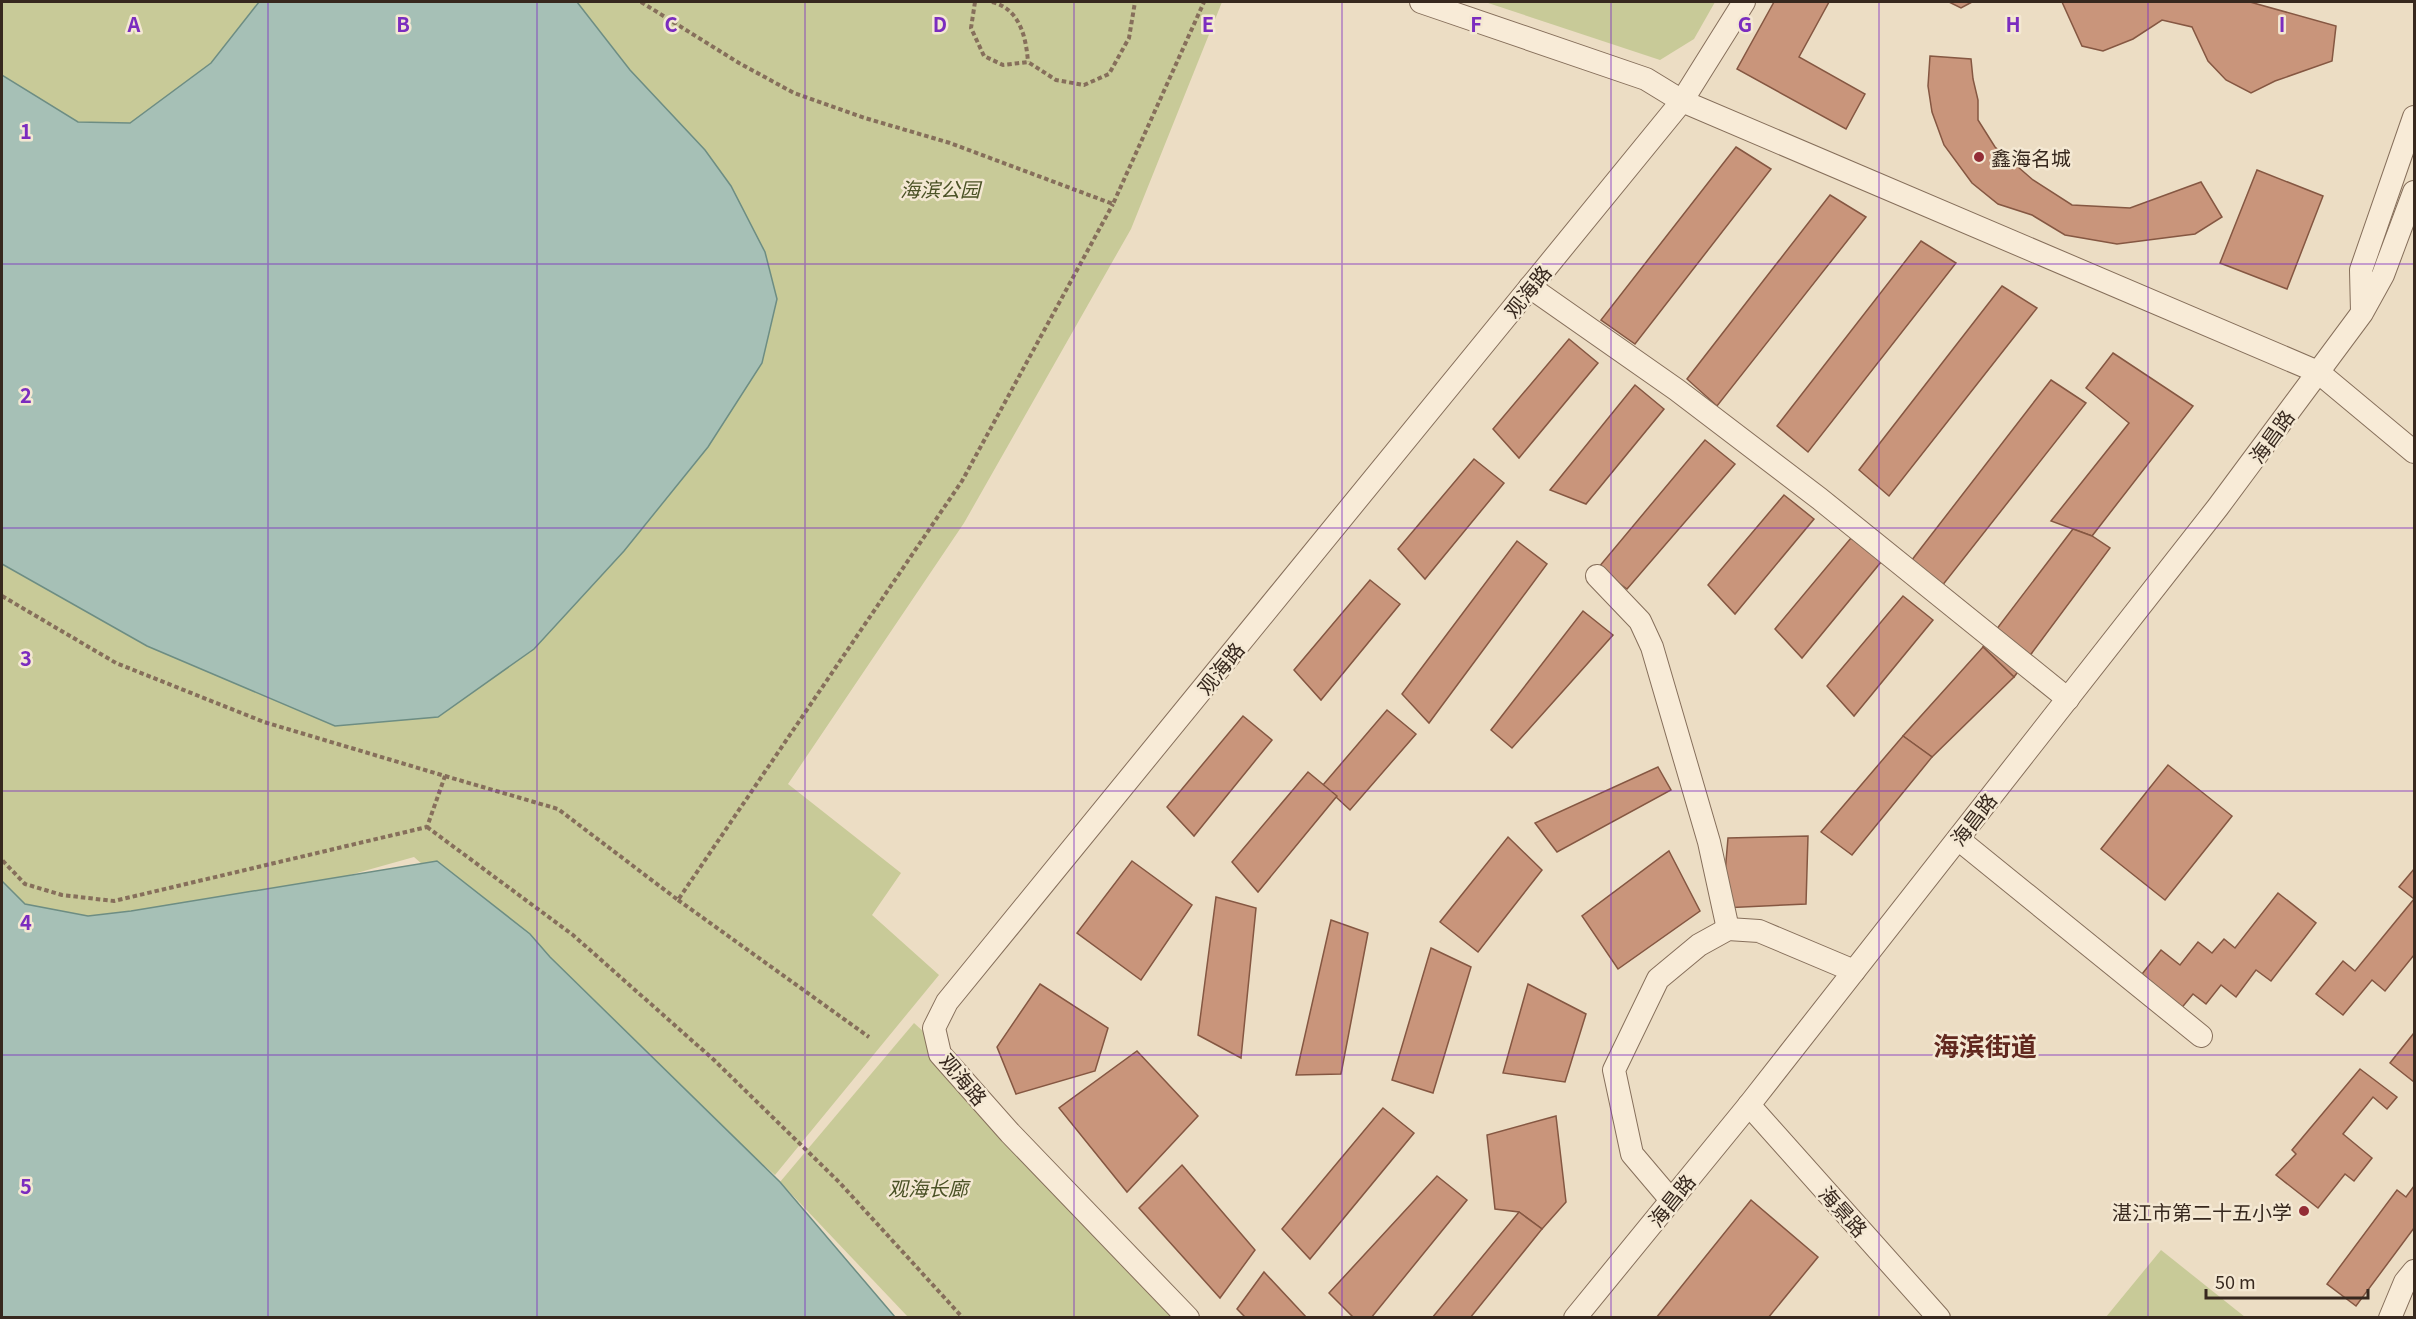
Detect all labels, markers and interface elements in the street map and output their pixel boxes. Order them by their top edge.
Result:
text: A [127,9,141,38]
text: B [396,9,410,38]
text: C [664,9,678,38]
text: D [933,9,947,38]
text: E [1202,9,1214,38]
text: F [1470,9,1482,38]
text: G [1738,9,1752,38]
text: H [2005,9,2021,38]
text: I [2279,9,2285,38]
text: 1 [20,116,32,145]
place label: 鑫海名城 [1991,143,2071,172]
marker: 鑫海名城 [1972,150,1986,164]
park label: 海滨公园 [900,174,983,203]
street label: 观海路 [1497,259,1557,323]
text: 2 [20,380,32,409]
street label: 海昌路 [2242,403,2300,469]
street label: 观海路 [1190,636,1250,700]
text: 3 [20,643,32,672]
street label: 海昌路 [1943,786,2003,852]
text: 4 [20,907,32,936]
district label: 海滨街道 [1933,1026,2037,1063]
street label: 观海路 [934,1047,994,1111]
street label: 海昌路 [1641,1168,1701,1232]
text: 5 [20,1171,32,1200]
park label: 观海长廊 [888,1173,971,1202]
street label: 海景路 [1813,1179,1875,1243]
place label: 湛江市第二十五小学 [2112,1197,2292,1226]
marker: 湛江市第二十五小学 [2297,1204,2311,1218]
scale bar [2206,1262,2368,1300]
text: 50 m [2215,1268,2256,1294]

